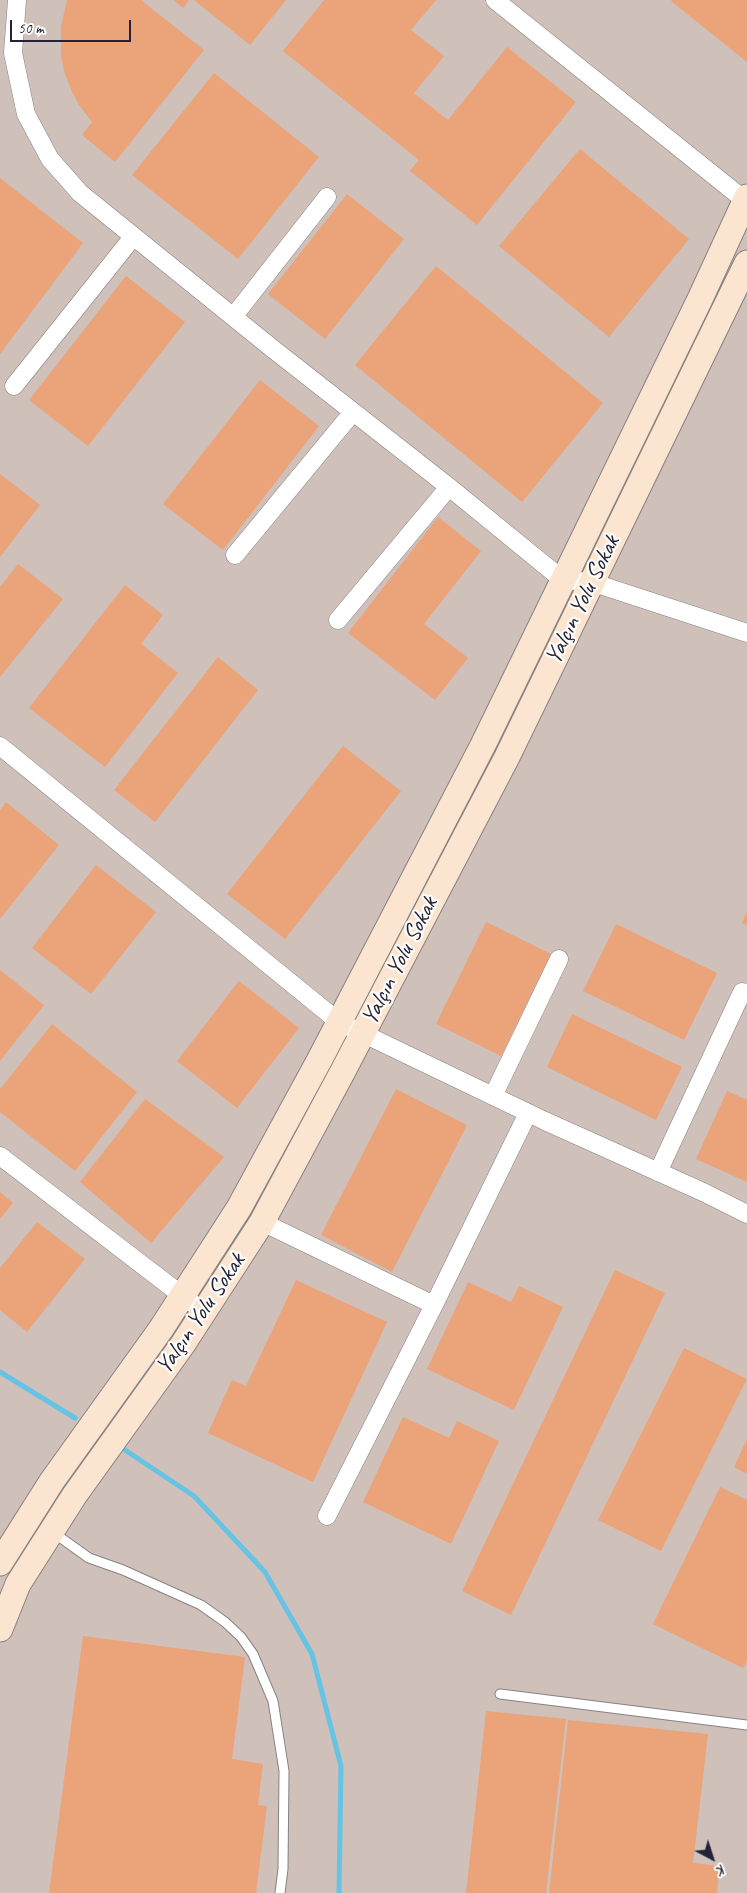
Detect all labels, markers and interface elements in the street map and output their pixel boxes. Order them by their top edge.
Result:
scale bar [12,10,134,42]
text: 50 m [18,19,44,38]
street label: Yalçın Yolu Sokak [539,531,627,669]
street label: Yalçın Yolu Sokak [356,892,444,1030]
street label: Yalçın Yolu Sokak [150,1248,252,1380]
north arrow [687,1833,737,1883]
text: K [714,1861,730,1879]

